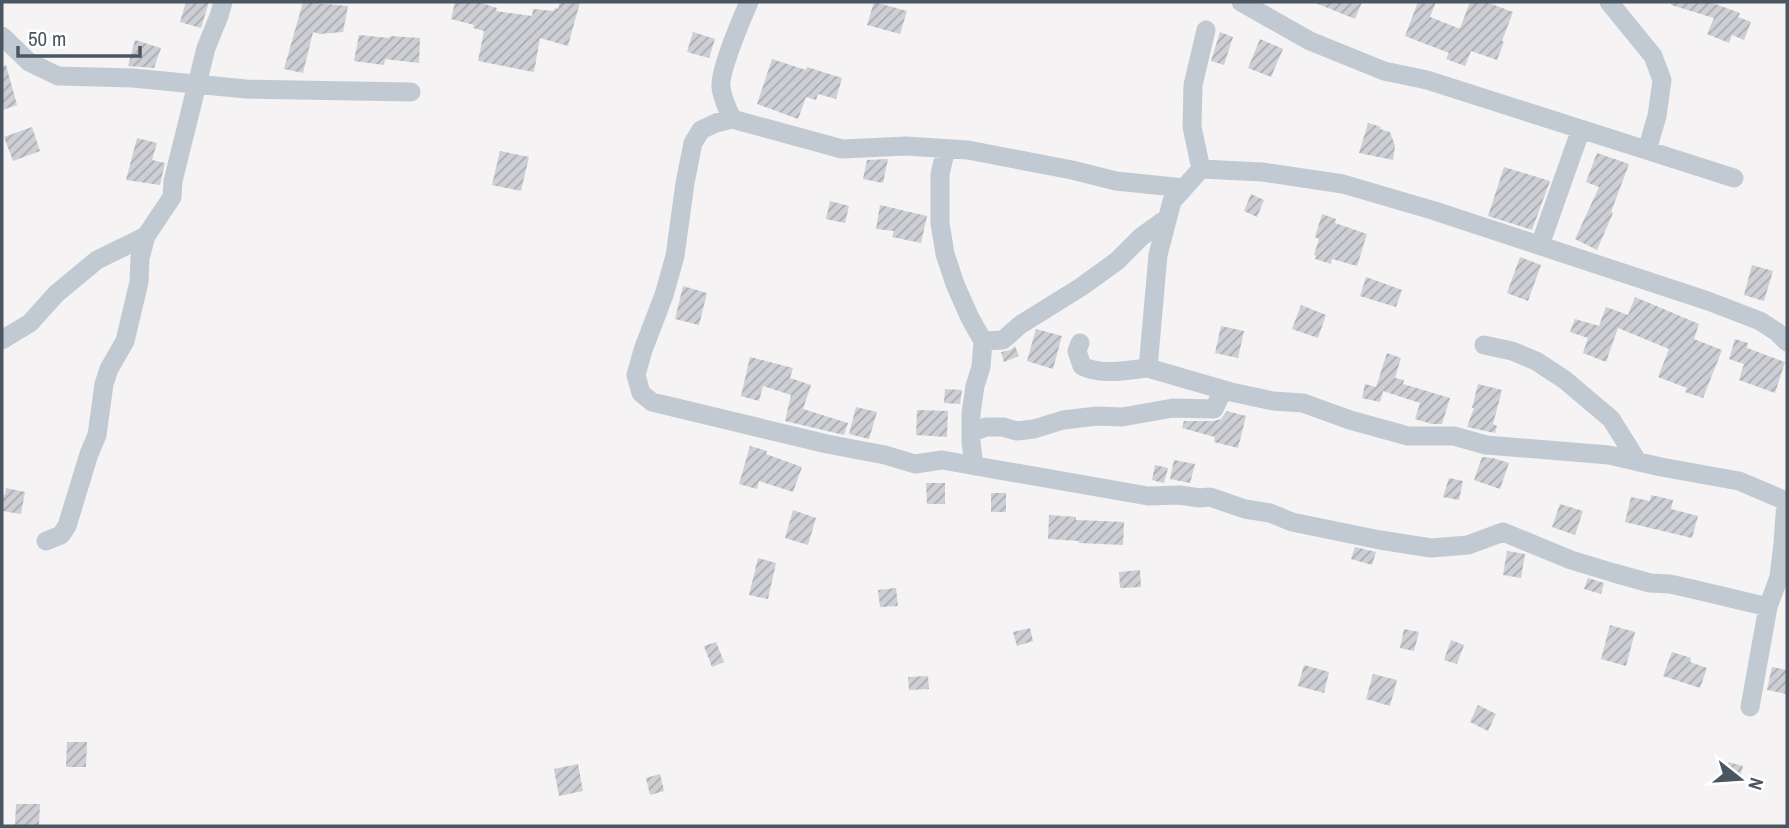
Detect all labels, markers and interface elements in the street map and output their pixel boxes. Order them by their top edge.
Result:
scale bar [18,14,140,58]
text: 50 m [28,24,66,53]
north arrow [1705,744,1775,814]
text: N [1742,775,1770,793]

